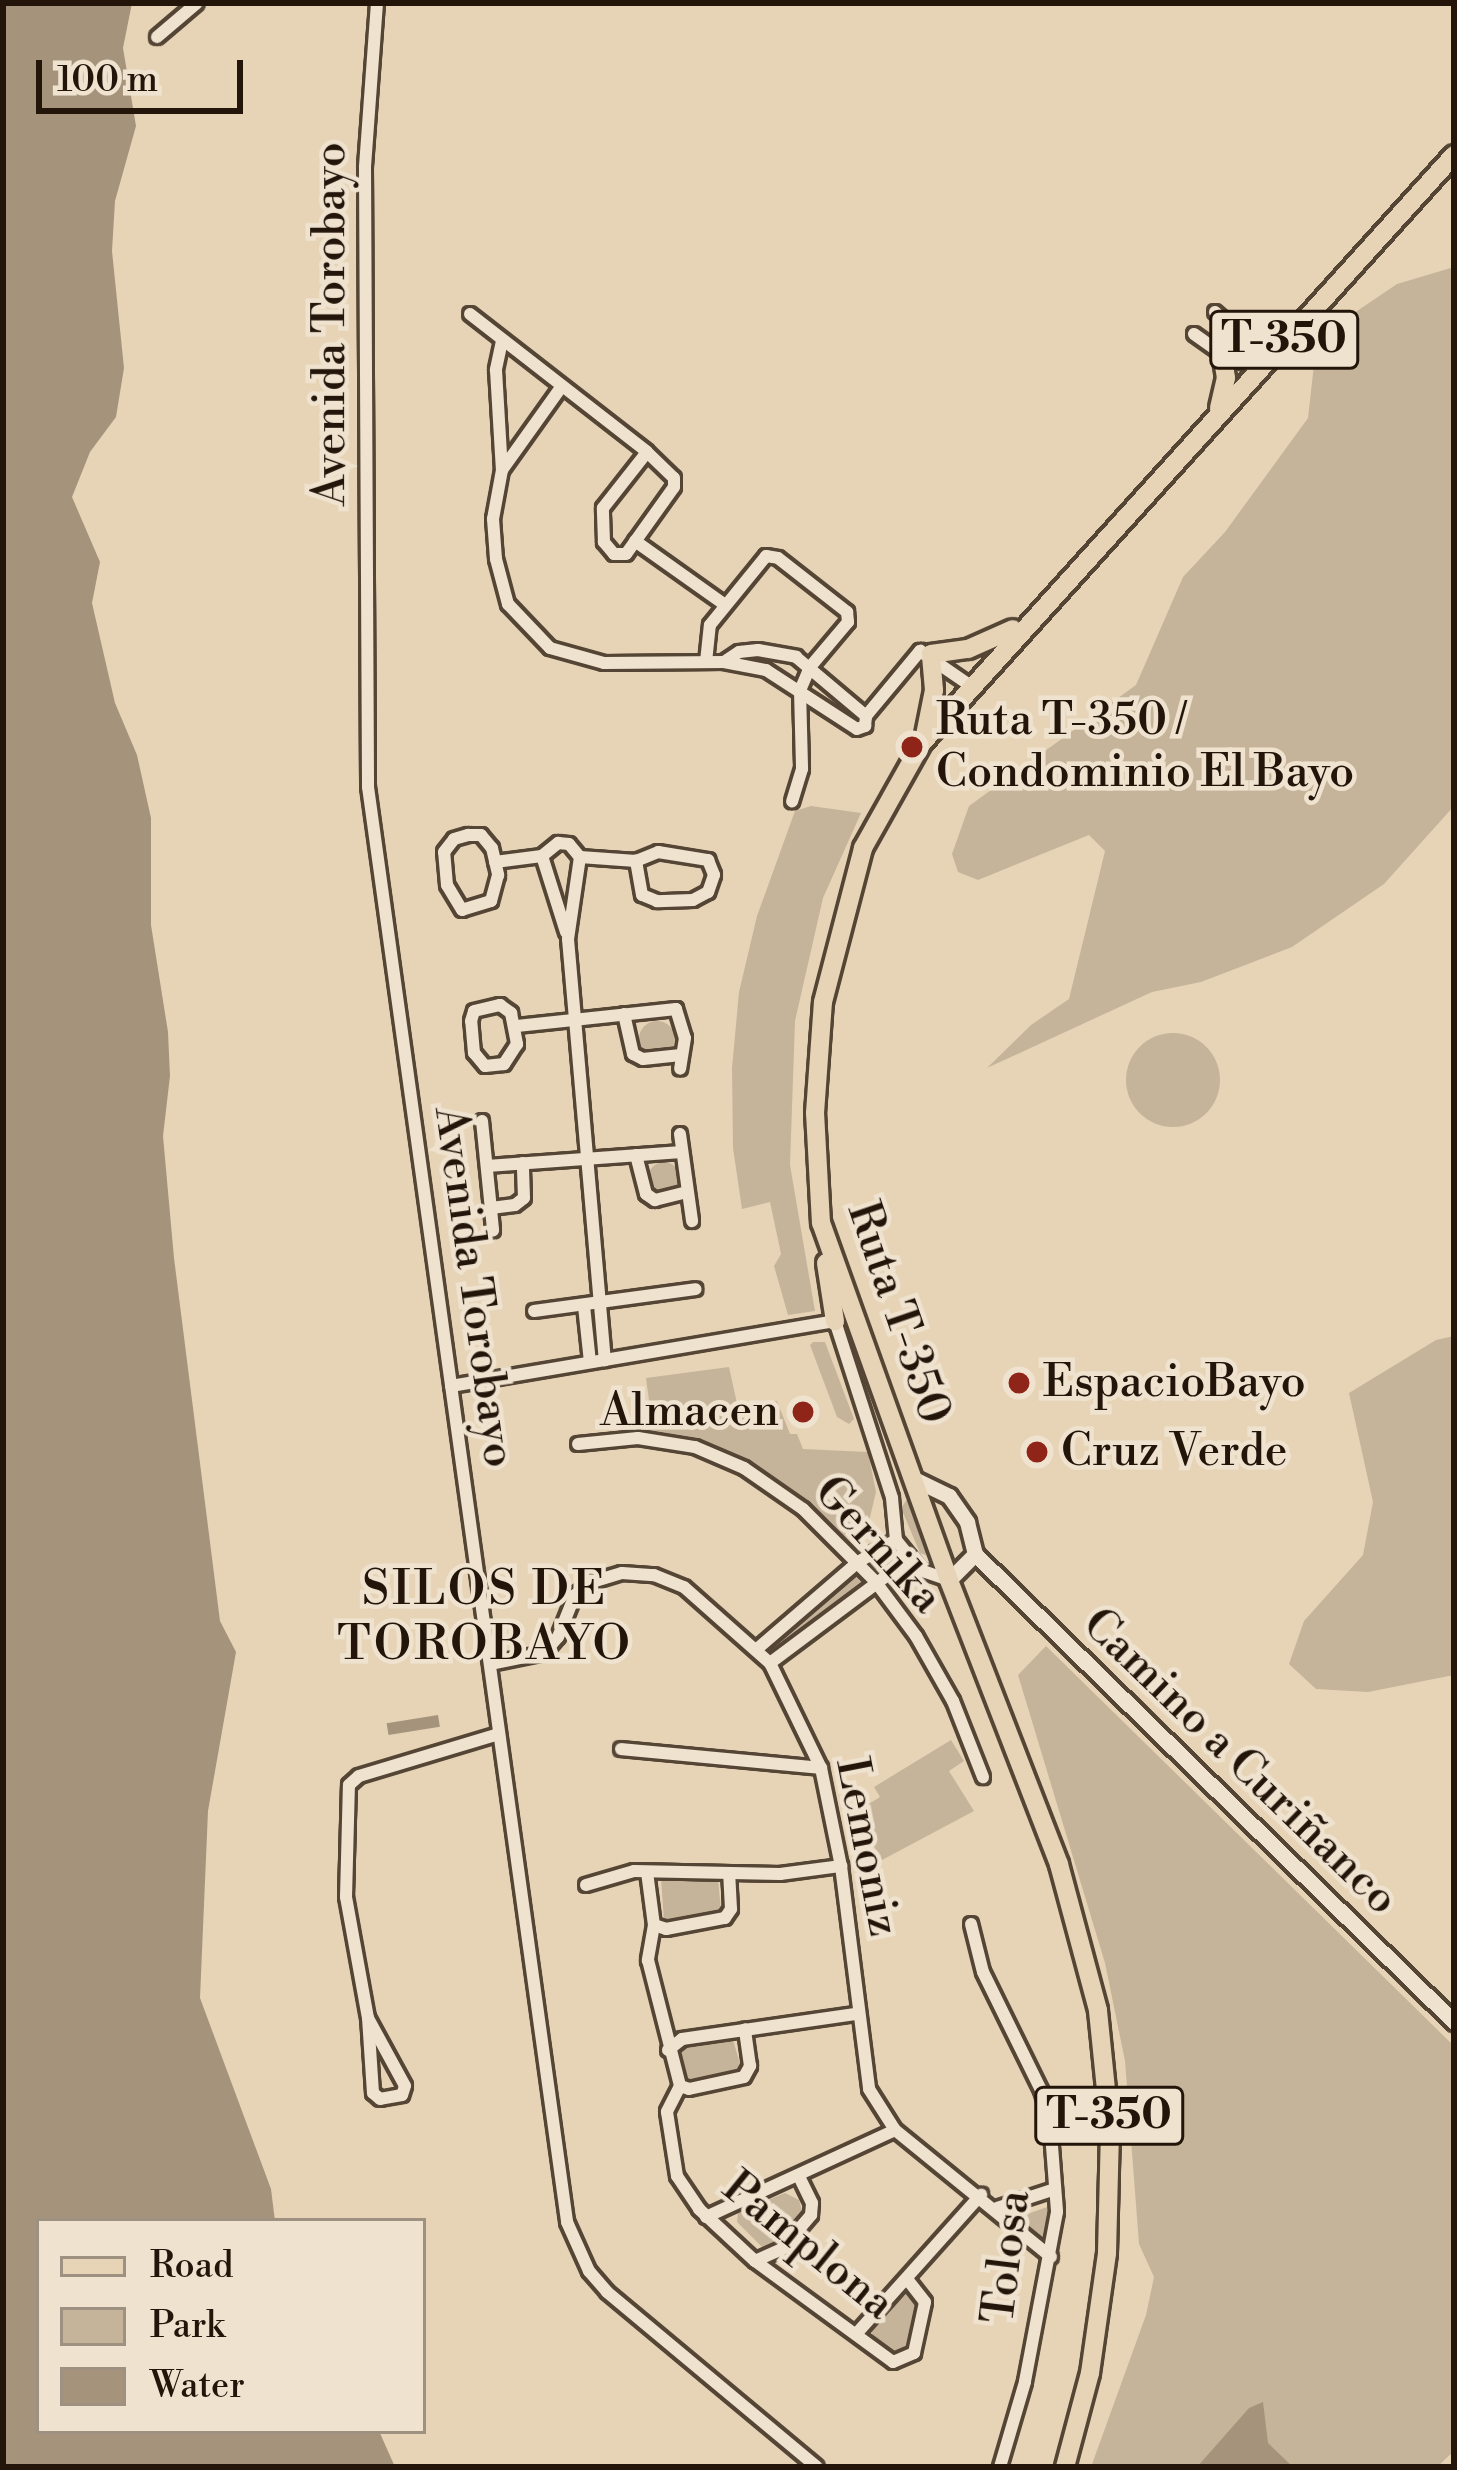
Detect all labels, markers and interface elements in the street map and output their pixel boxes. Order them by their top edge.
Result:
scale bar [42,36,249,110]
text: 100 m [57,58,158,103]
street label: Avenida Torobayo [304,142,358,506]
road number: T-350 [1209,304,1359,376]
place label: Ruta T-350 / Condominio El Bayo [936,694,1354,800]
marker: Ruta T-350 / Condominio El Bayo [899,734,925,760]
street label: Avenida Torobayo [422,1103,526,1471]
street label: Ruta T-350 [835,1195,961,1431]
place label: EspacioBayo [1043,1356,1306,1410]
marker: EspacioBayo [1006,1370,1032,1396]
place label: Almacen [600,1385,779,1439]
marker: Almacen [790,1399,816,1425]
place label: Cruz Verde [1061,1425,1288,1479]
marker: Cruz Verde [1024,1439,1050,1465]
street label: Gernika [803,1465,953,1625]
district label: SILOS DE TOROBAYO [337,1561,633,1674]
street label: Camino a Curiñanco [1071,1598,1409,1926]
street label: Lemoniz [823,1753,911,1941]
road number: T-350 [1034,2080,1184,2152]
street label: Pamplona [711,2161,905,2331]
street label: Tolosa [972,2187,1042,2327]
legend [36,2218,426,2434]
text: Road [150,2244,233,2289]
text: Park [150,2304,225,2349]
text: Water [150,2364,245,2409]

